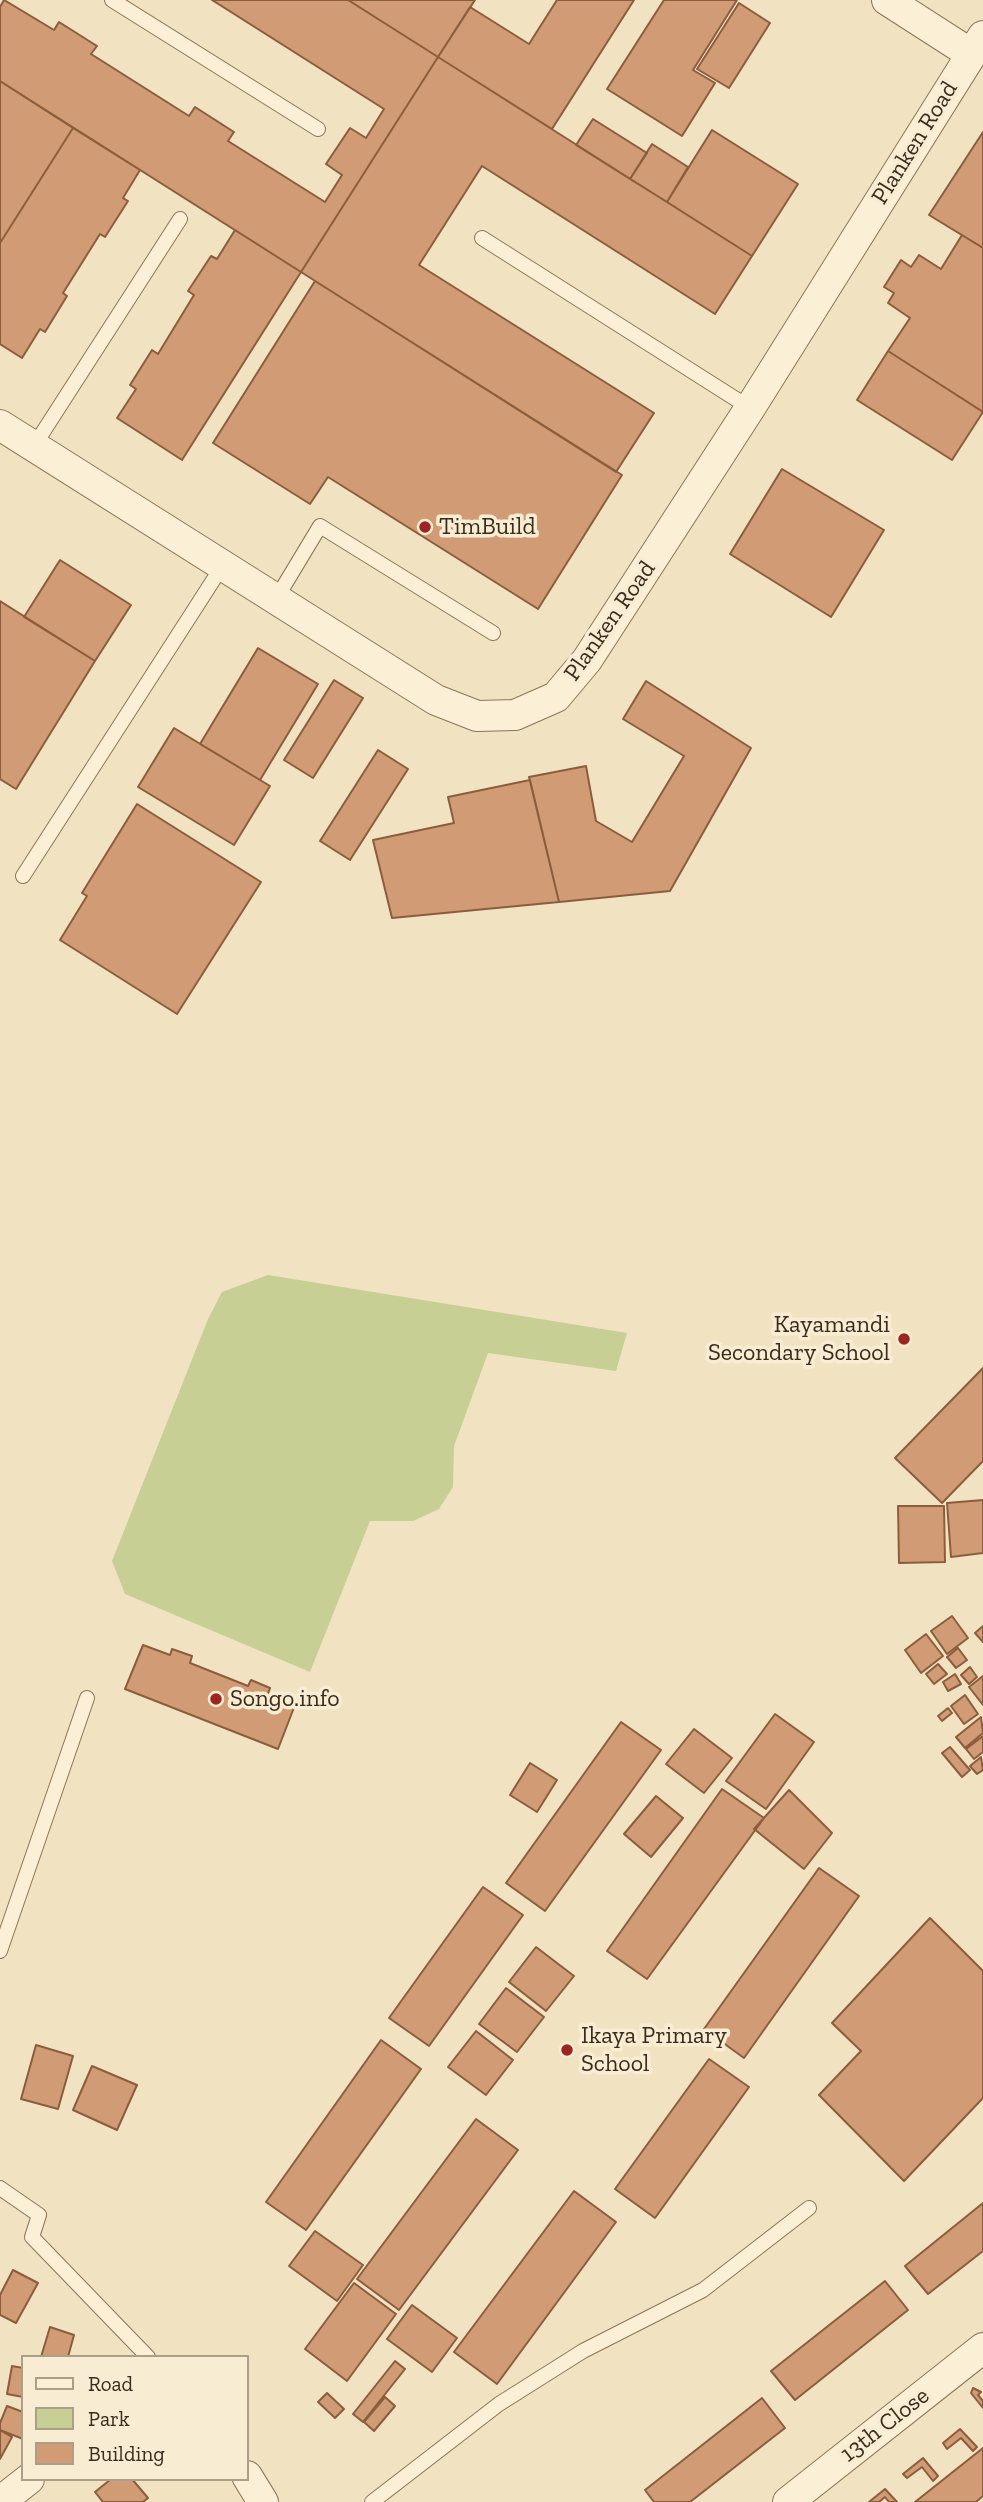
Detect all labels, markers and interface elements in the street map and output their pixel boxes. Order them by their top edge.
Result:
street label: Planken Road [866,76,964,210]
place label: TimBuild [439,513,536,541]
marker: TimBuild [417,519,433,535]
street label: Planken Road [558,556,662,686]
place label: Kayamandi Secondary School [708,1311,890,1367]
marker: Kayamandi Secondary School [896,1331,912,1347]
place label: Songo.info [230,1685,339,1713]
marker: Songo.info [208,1691,224,1707]
place label: Ikaya Primary School [581,2022,727,2078]
marker: Ikaya Primary School [559,2042,575,2058]
legend [21,2355,248,2481]
text: Road [88,2371,133,2396]
street label: 13th Close [835,2381,935,2469]
text: Park [88,2406,130,2431]
text: Building [88,2441,165,2466]

